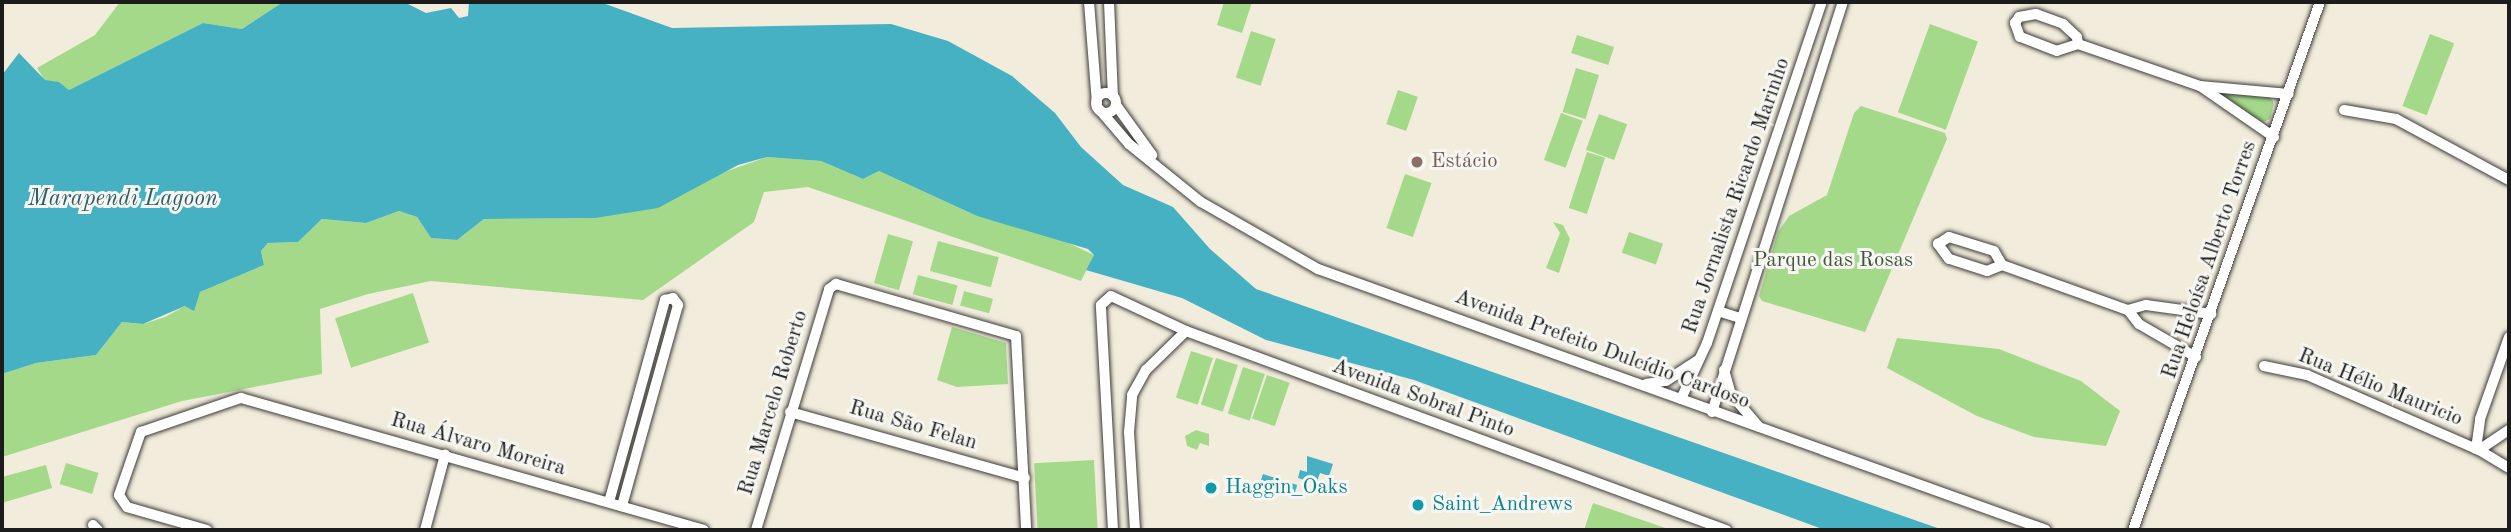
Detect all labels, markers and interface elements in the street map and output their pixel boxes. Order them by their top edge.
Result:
street label: Rua Jornalista Ricardo Marinho [1678,55,1796,337]
street label: Rua Heloísa Alberto Torres [2157,138,2263,382]
place label: Estácio [1431,149,1498,175]
marker: Estácio [1409,154,1425,170]
water label: Marapendi Lagoon [28,185,218,213]
park label: Parque das Rosas [1753,248,1913,274]
street label: Avenida Prefeito Dulcídio Cardoso [1451,285,1753,415]
street label: Rua Marcelo Roberto [734,307,814,499]
street label: Rua Hélio Mauricio [2294,344,2466,432]
street label: Avenida Sobral Pinto [1328,354,1518,444]
street label: Rua São Felan [846,396,980,456]
street label: Rua Álvaro Moreira [388,408,568,482]
place label: Haggin_Oaks [1225,475,1348,501]
marker: Haggin_Oaks [1203,480,1219,496]
place label: Saint_Andrews [1432,492,1573,518]
marker: Saint_Andrews [1410,497,1426,513]

